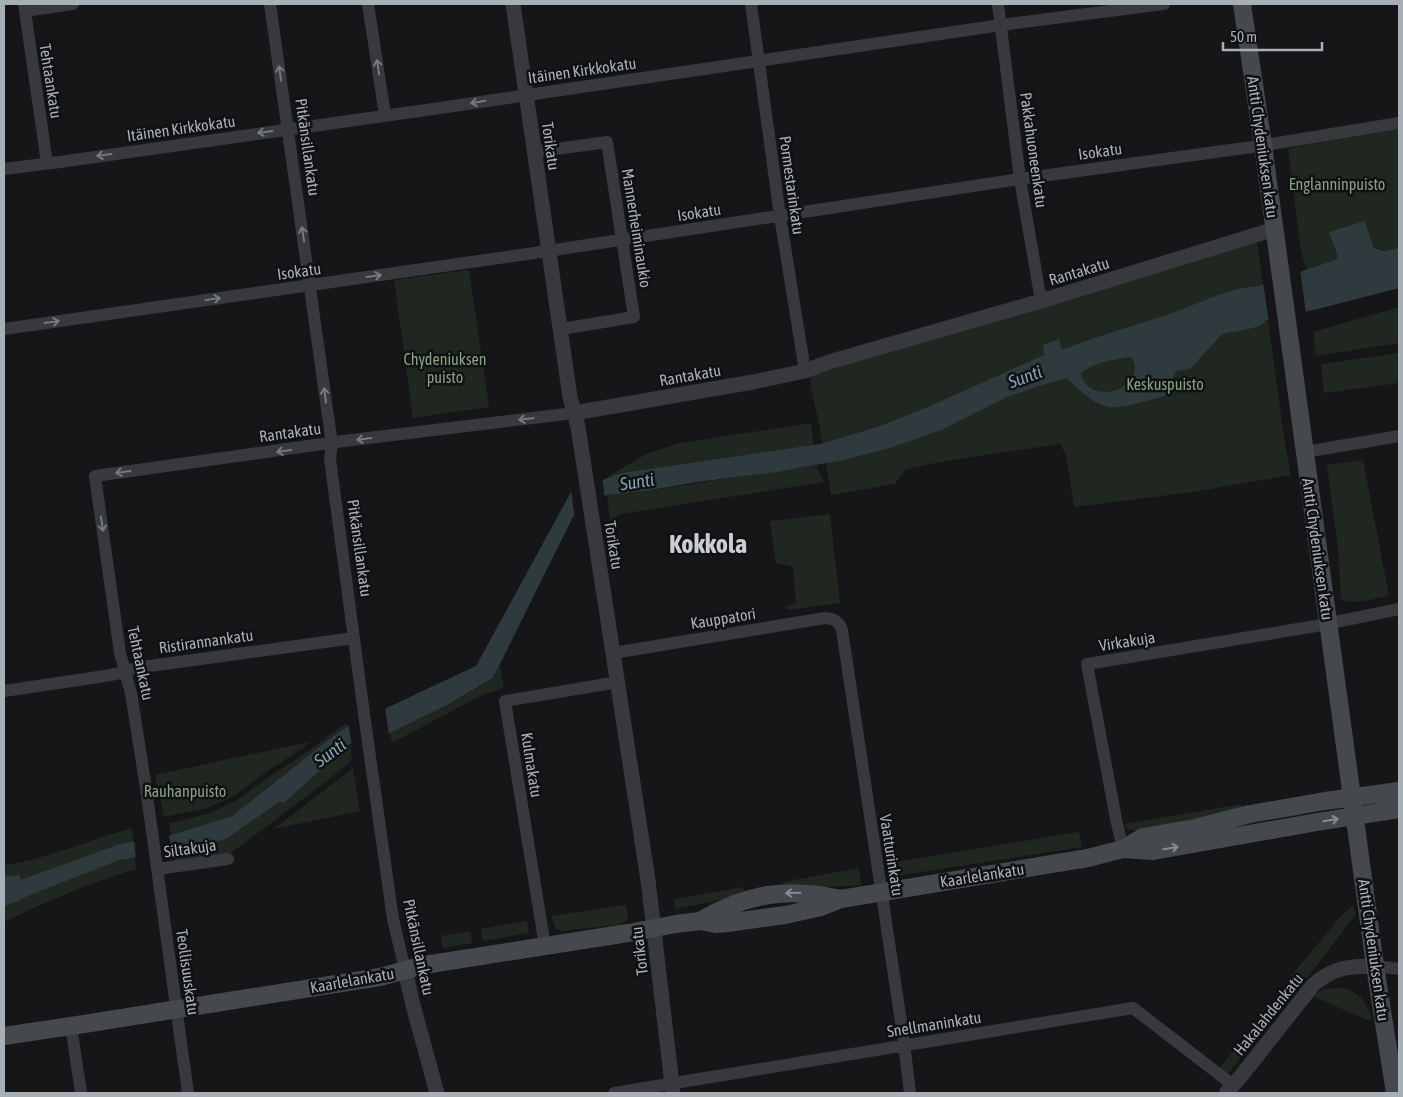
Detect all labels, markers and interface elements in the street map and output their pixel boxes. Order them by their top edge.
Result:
scale bar [1223,20,1322,52]
text: 50 m [1230,28,1257,45]
street label: Tehtaankatu [36,42,66,120]
street label: Itäinen Kirkkokatu [527,53,637,87]
one-way arrow [373,59,383,75]
one-way arrow [274,66,284,82]
street label: Antti Chydeniuksen katu [1243,75,1282,219]
street label: Pakkahuoneenkatu [1017,91,1051,209]
street label: Pitkänsillankatu [292,97,324,197]
one-way arrow [470,97,486,107]
street label: Itäinen Kirkkokatu [126,111,236,145]
street label: Torikatu [539,121,563,171]
one-way arrow [257,127,273,137]
street label: Pormestarinkatu [776,135,808,235]
street label: Isokatu [1077,139,1123,163]
one-way arrow [96,151,112,161]
street label: Mannerheiminaukio [619,167,655,289]
park label: Englanninpuisto [1289,175,1385,194]
street label: Isokatu [676,200,722,224]
one-way arrow [297,227,307,243]
street label: Rantakatu [1047,253,1111,289]
street label: Isokatu [276,259,322,283]
one-way arrow [365,271,381,281]
one-way arrow [205,294,221,304]
one-way arrow [44,317,60,327]
park label: Chydeniuksen puisto [403,350,487,387]
street label: Rantakatu [658,361,722,389]
water label: Sunti [1004,361,1045,393]
park label: Keskuspuisto [1126,375,1204,394]
one-way arrow [320,388,330,404]
one-way arrow [518,414,534,424]
street label: Rantakatu [258,419,322,445]
one-way arrow [357,434,373,444]
one-way arrow [276,446,292,456]
one-way arrow [115,468,131,478]
water label: Sunti [617,468,656,495]
street label: Antti Chydeniuksen katu [1298,477,1337,621]
street label: Pitkänsillankatu [344,498,376,598]
one-way arrow [97,516,107,532]
street label: Torikatu [601,519,627,571]
district label: Kokkola [669,529,747,559]
street label: Kauppatori [689,604,757,633]
street label: Tehtaankatu [124,624,158,702]
street label: Ristirannankatu [158,625,254,657]
street label: Virkakuja [1098,628,1157,655]
street label: Kulmakatu [518,731,546,799]
water label: Sunti [309,734,350,772]
park label: Rauhanpuisto [144,782,226,801]
street label: Vaatturinkatu [877,813,907,897]
one-way arrow [1323,814,1339,824]
street label: Siltakuja [163,835,217,862]
one-way arrow [1163,842,1179,852]
street label: Kaarlelankatu [939,859,1025,891]
street label: Antti Chydeniuksen katu [1354,878,1393,1022]
one-way arrow [785,888,802,898]
street label: Pitkänsillankatu [400,897,438,997]
street label: Torikatu [627,926,651,976]
street label: Teollisuuskatu [173,928,203,1016]
street label: Kaarlelankatu [309,964,395,996]
street label: Hakalahdenkatu [1230,969,1306,1059]
street label: Snellmaninkatu [886,1008,982,1040]

